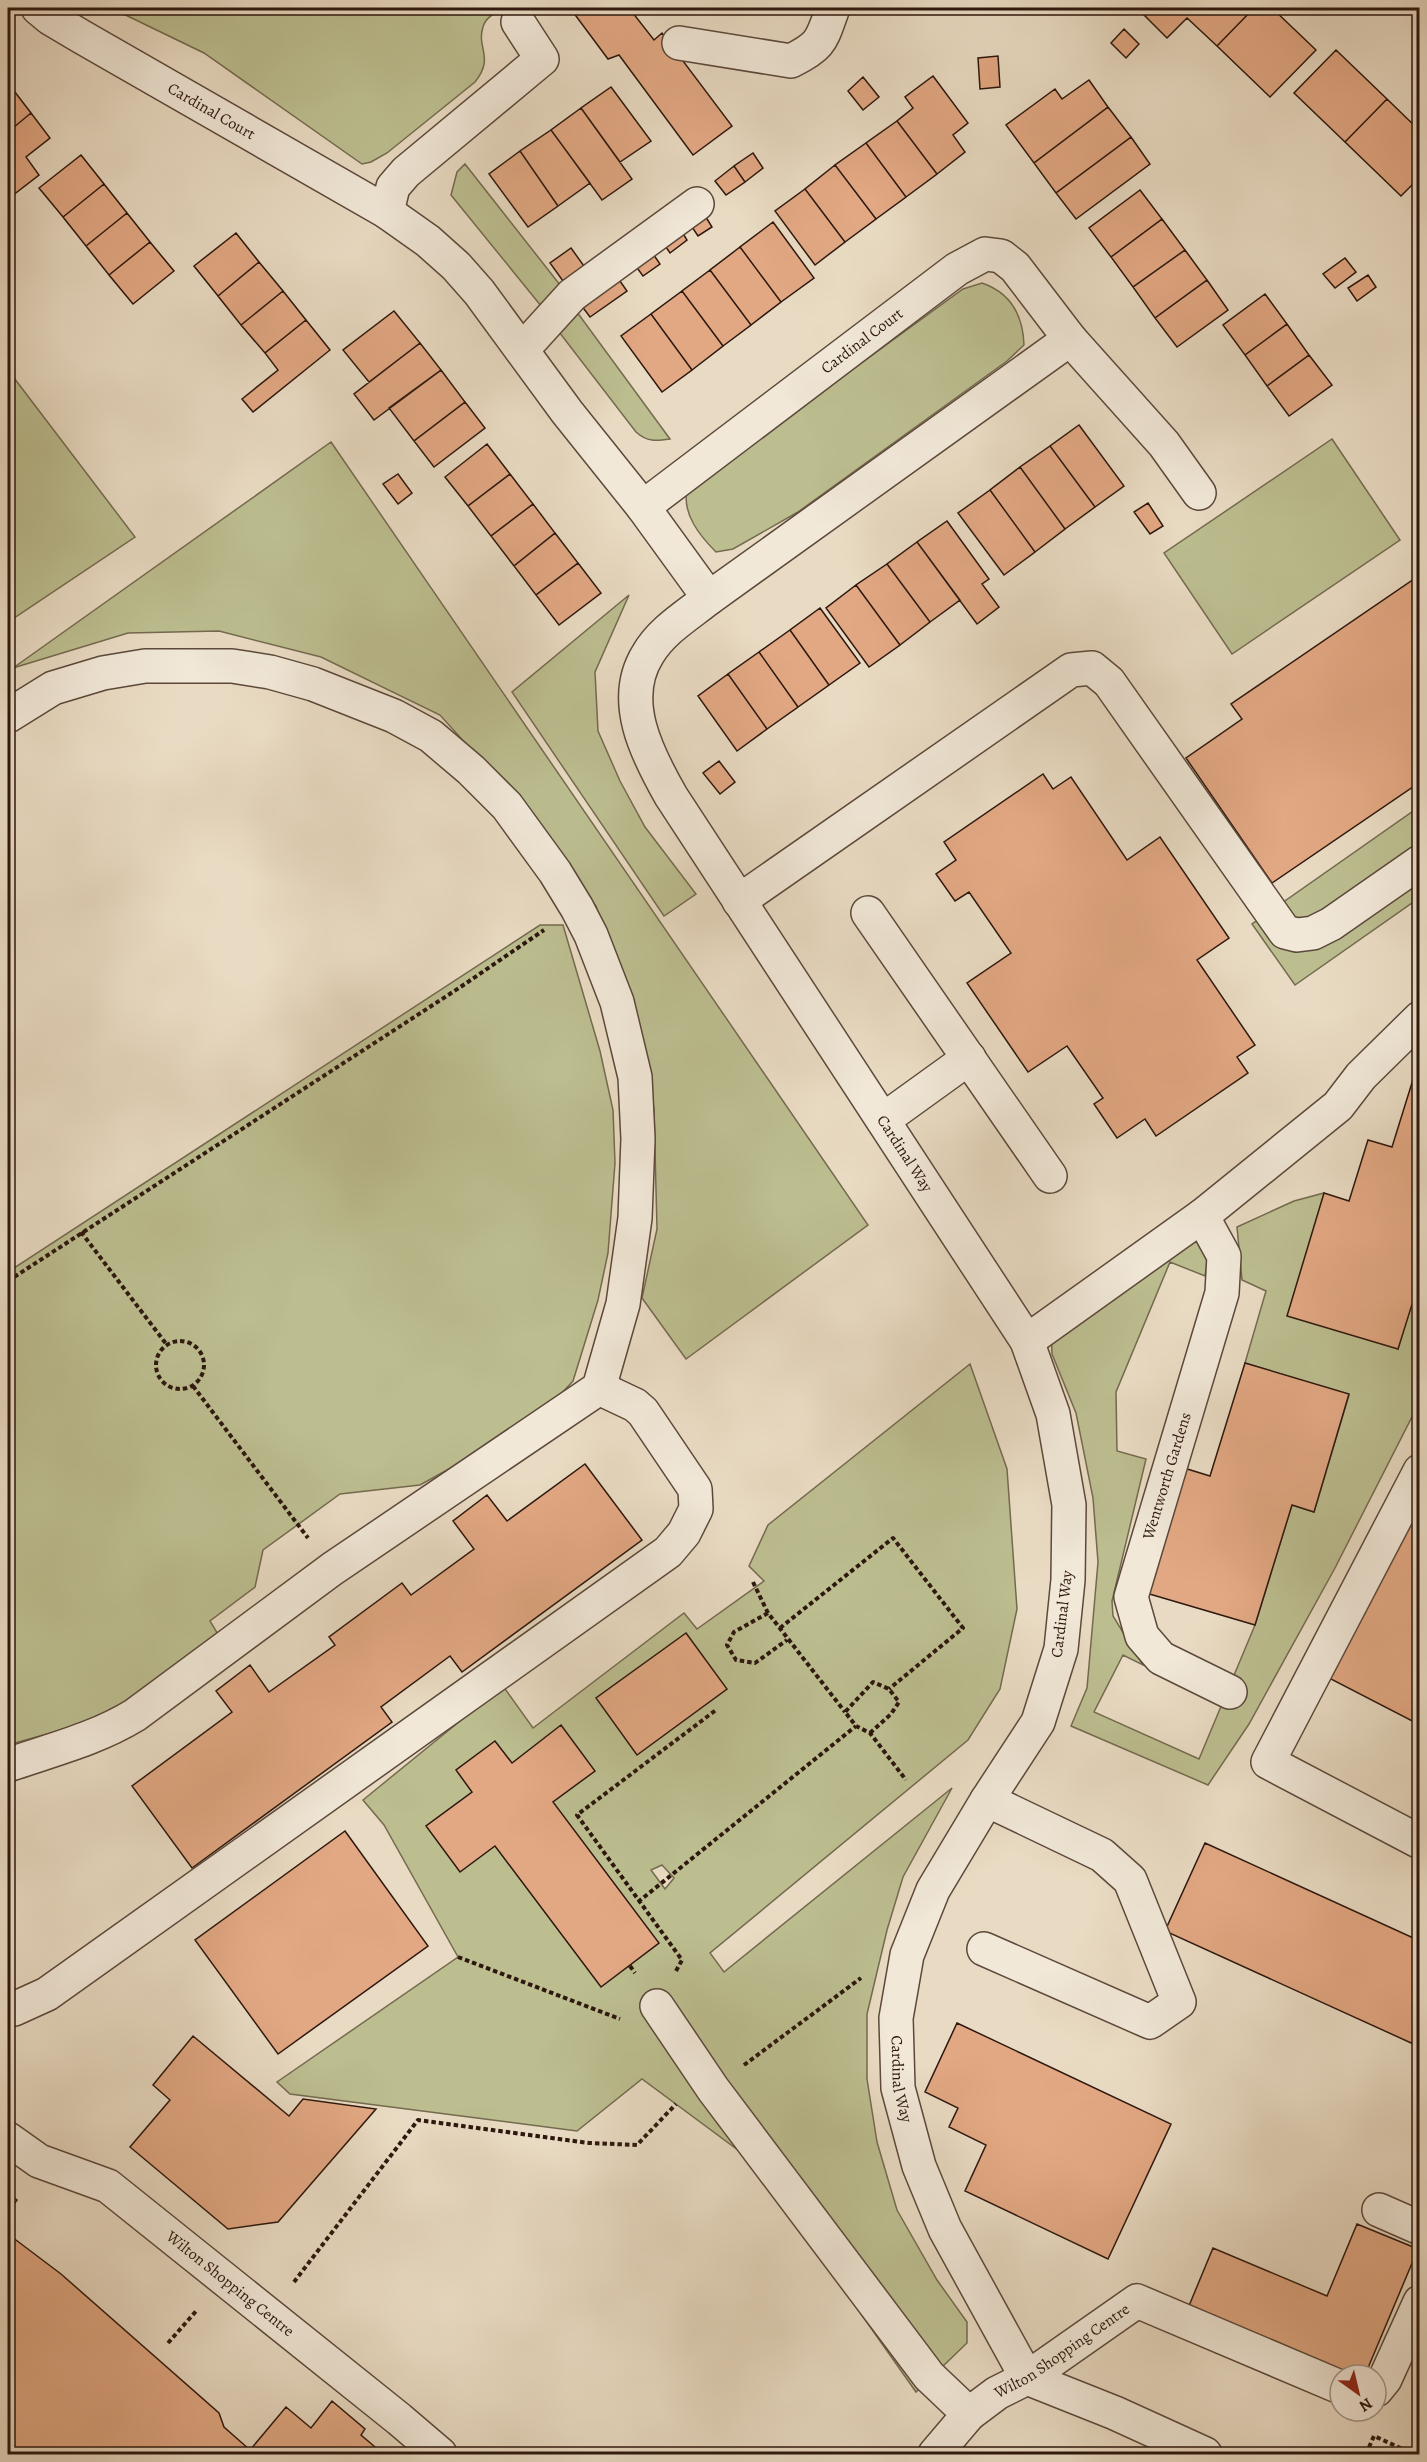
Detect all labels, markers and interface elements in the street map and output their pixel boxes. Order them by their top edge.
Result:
street label: Cardinal Court [164,77,259,145]
street label: Cardinal Court [816,303,908,379]
street label: Cardinal Way [871,1111,938,1197]
street label: Wentworth Gardens [1137,1410,1197,1543]
street label: Cardinal Way [1046,1568,1078,1659]
street label: Cardinal Way [886,2035,918,2126]
street label: Wilton Shopping Centre [161,2225,299,2342]
street label: Wilton Shopping Centre [990,2298,1134,2404]
north arrow [1328,2363,1388,2423]
text: N [1355,2392,1377,2417]

